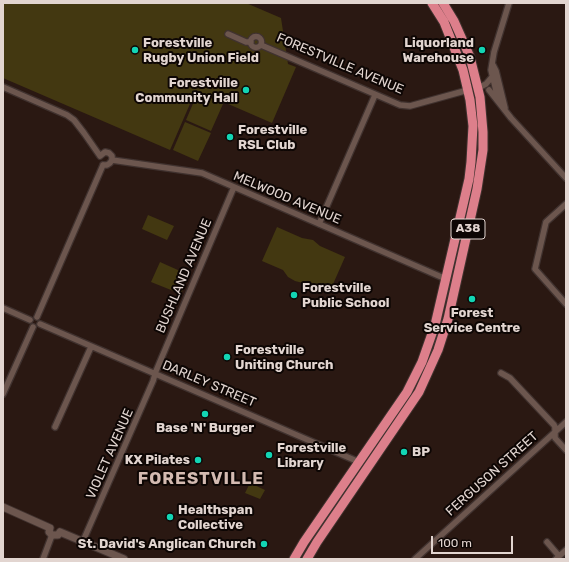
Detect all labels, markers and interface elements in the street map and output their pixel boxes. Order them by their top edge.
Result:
street label: FORESTVILLE AVENUE [274,30,406,98]
place label: Forestville Rugby Union Field [143,35,259,66]
place label: Liquorland Warehouse [403,35,474,66]
marker: Forestville Rugby Union Field [130,45,140,55]
marker: Liquorland Warehouse [477,45,487,55]
place label: Forestville Community Hall [135,75,238,106]
marker: Forestville Community Hall [241,85,251,95]
place label: Forestville RSL Club [238,122,307,153]
marker: Forestville RSL Club [225,132,235,142]
street label: MELWOOD AVENUE [231,168,343,228]
street label: BUSHLAND AVENUE [153,216,215,336]
road number: A38 [451,219,485,239]
place label: Forestville Public School [302,280,390,311]
marker: Forestville Public School [289,290,299,300]
marker: Forest Service Centre [467,294,477,304]
place label: Forest Service Centre [424,305,520,336]
place label: Forestville Uniting Church [235,342,334,373]
marker: Forestville Uniting Church [222,352,232,362]
street label: DARLEY STREET [160,357,258,411]
street label: VIOLET AVENUE [83,406,137,502]
marker: Base 'N' Burger [200,409,210,419]
place label: Base 'N' Burger [156,420,254,436]
street label: FERGUSON STREET [443,429,541,519]
place label: Forestville Library [277,440,346,471]
place label: BP [412,444,430,460]
marker: BP [399,447,409,457]
marker: Forestville Library [264,450,274,460]
place label: KX Pilates [125,452,190,468]
marker: KX Pilates [193,455,203,465]
district label: FORESTVILLE [138,469,264,489]
place label: Healthspan Collective [178,502,253,533]
marker: Healthspan Collective [165,512,175,522]
scale bar [433,528,515,554]
place label: St. David's Anglican Church [78,536,256,552]
text: 100 m [438,536,472,550]
marker: St. David's Anglican Church [259,539,269,549]

